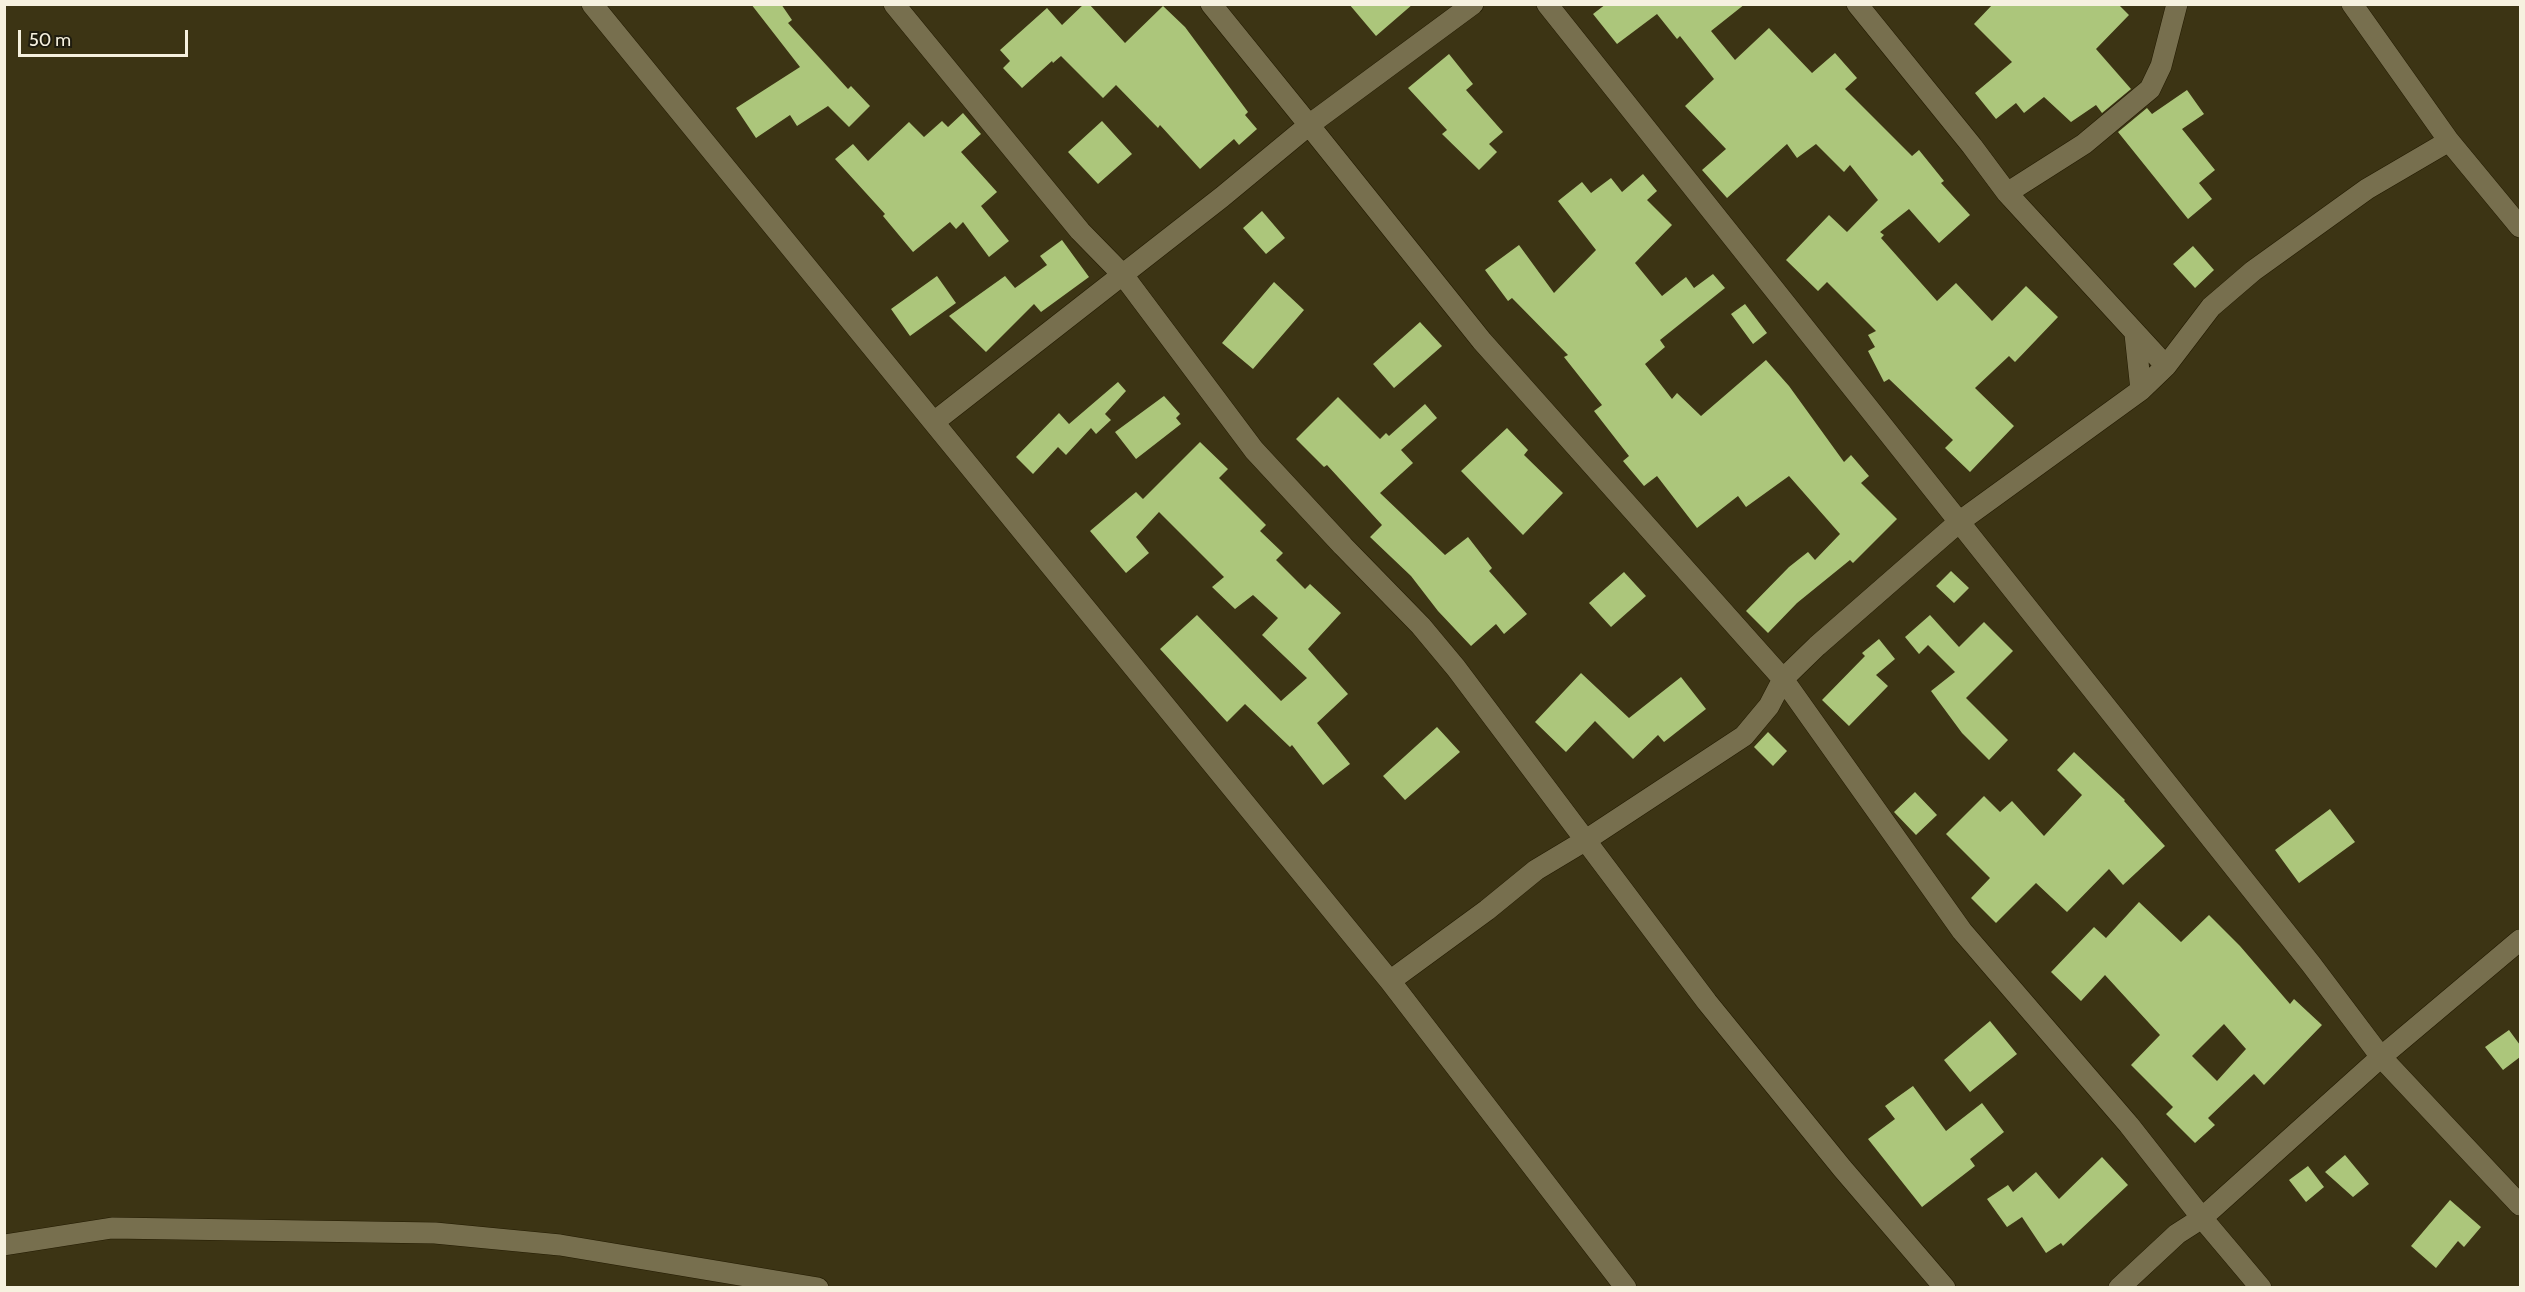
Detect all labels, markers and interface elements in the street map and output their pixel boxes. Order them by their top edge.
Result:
scale bar [21,18,190,56]
text: 50 m [29,29,71,51]

